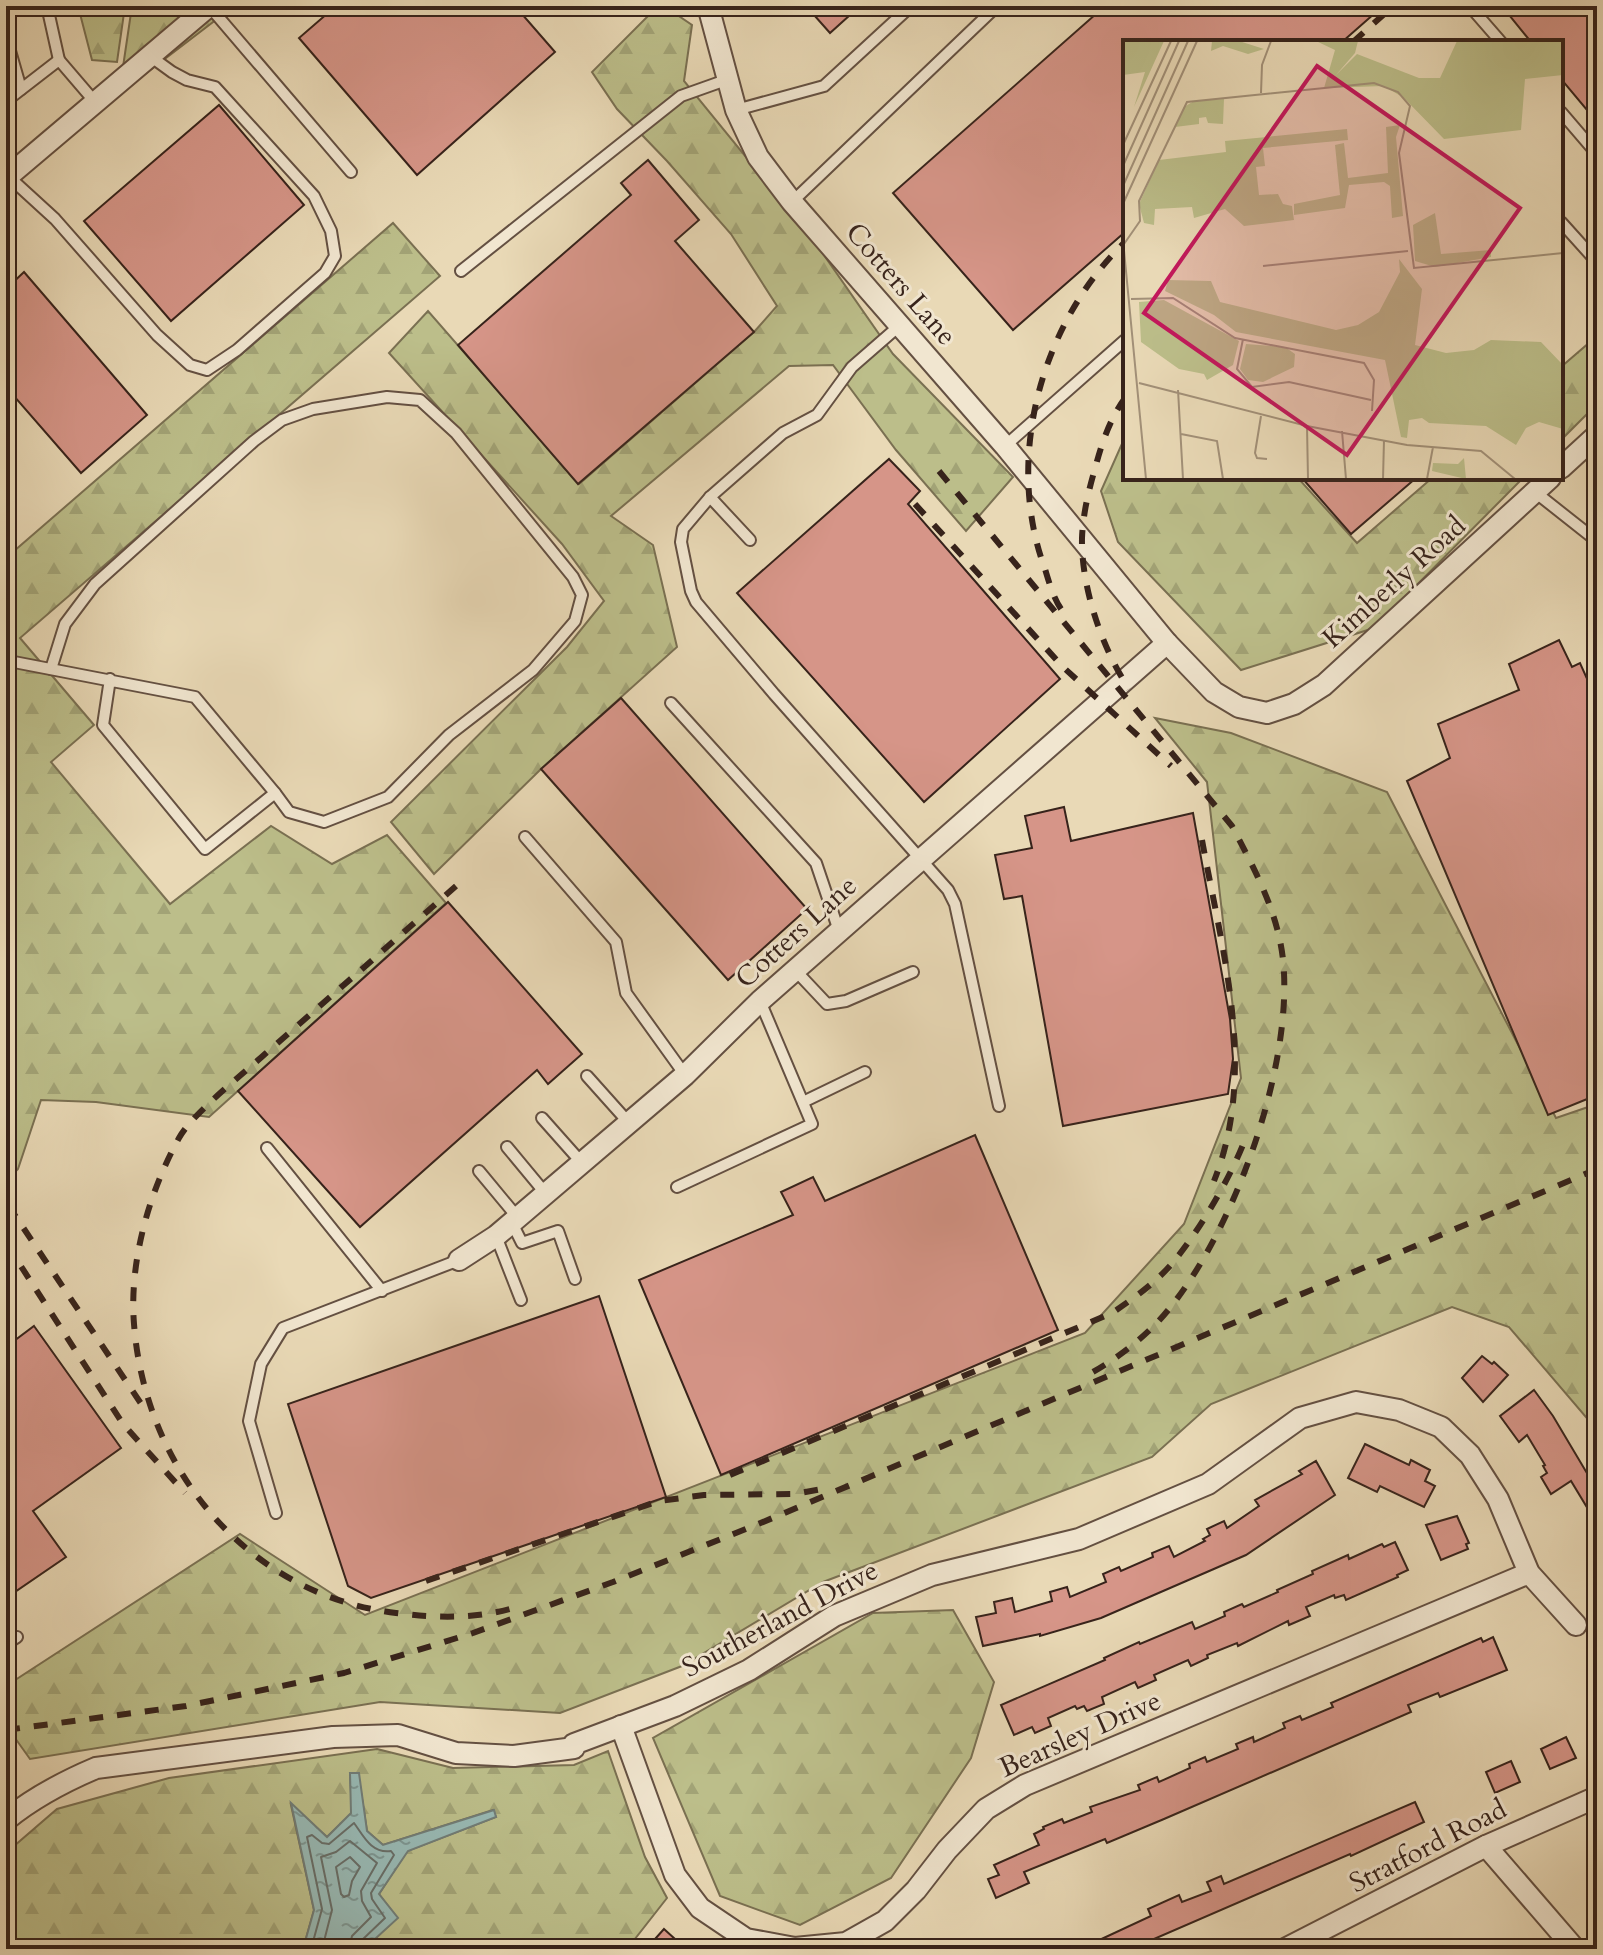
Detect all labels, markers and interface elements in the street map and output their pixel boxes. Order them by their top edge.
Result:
inset map [1123,40,1563,480]
street label: Cotters Lane [837,214,965,354]
street label: Kimberly Road [1314,507,1474,657]
street label: Cotters Lane [727,867,865,997]
street label: Southerland Drive [675,1551,885,1687]
street label: Bearsley Drive [993,1681,1167,1787]
street label: Stratford Road [1343,1790,1513,1902]

